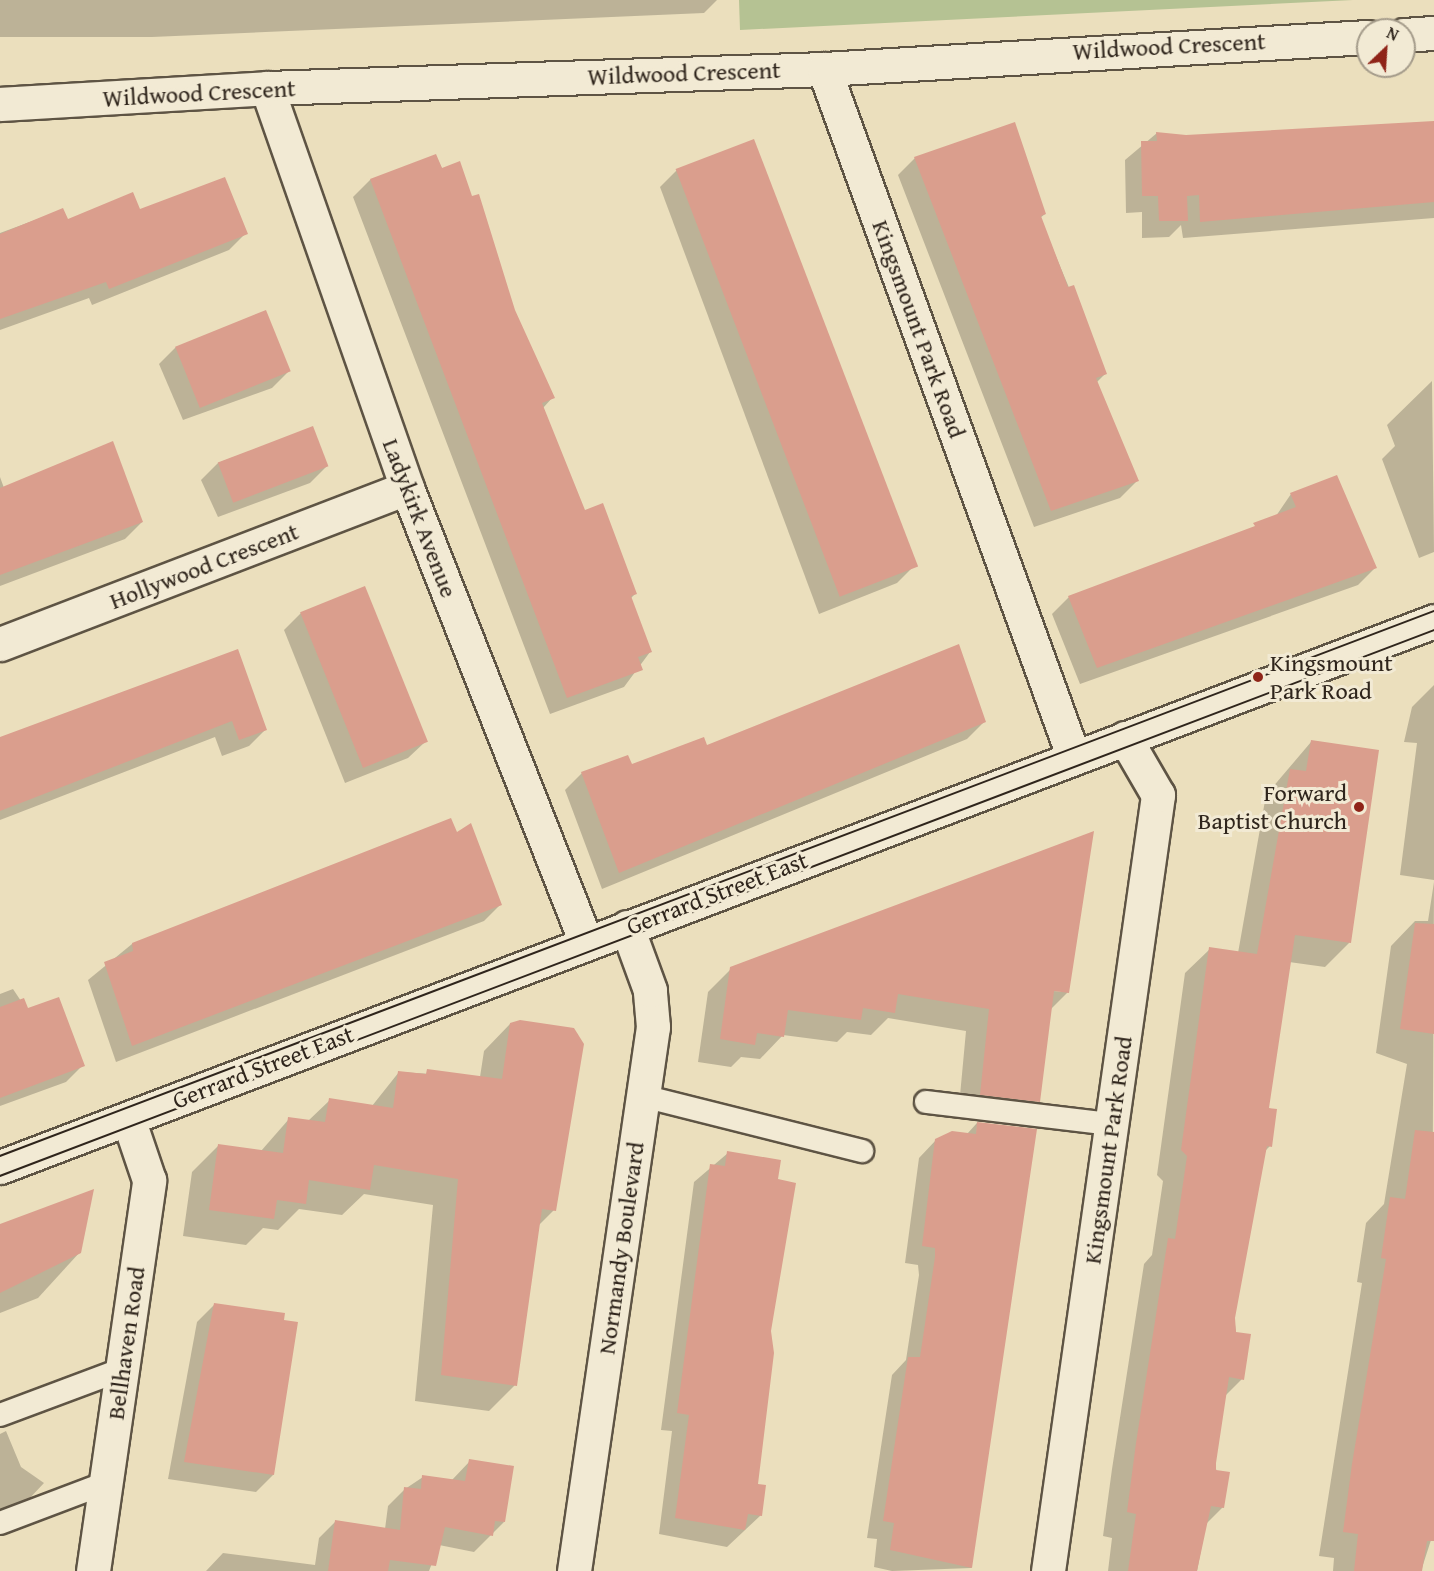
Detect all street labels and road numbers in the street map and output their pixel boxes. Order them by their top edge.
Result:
street label: Wildwood Crescent [1072,27,1266,65]
street label: Wildwood Crescent [587,55,781,91]
street label: Wildwood Crescent [102,74,296,112]
street label: Kingsmount Park Road [866,216,972,442]
street label: Ladykirk Avenue [376,434,464,602]
street label: Hollywood Crescent [105,517,303,615]
street label: Gerrard Street East [622,845,812,941]
street label: Gerrard Street East [168,1019,358,1115]
street label: Kingsmount Park Road [1078,1034,1138,1266]
street label: Normandy Boulevard [592,1140,650,1356]
street label: Bellhaven Road [101,1265,151,1421]

